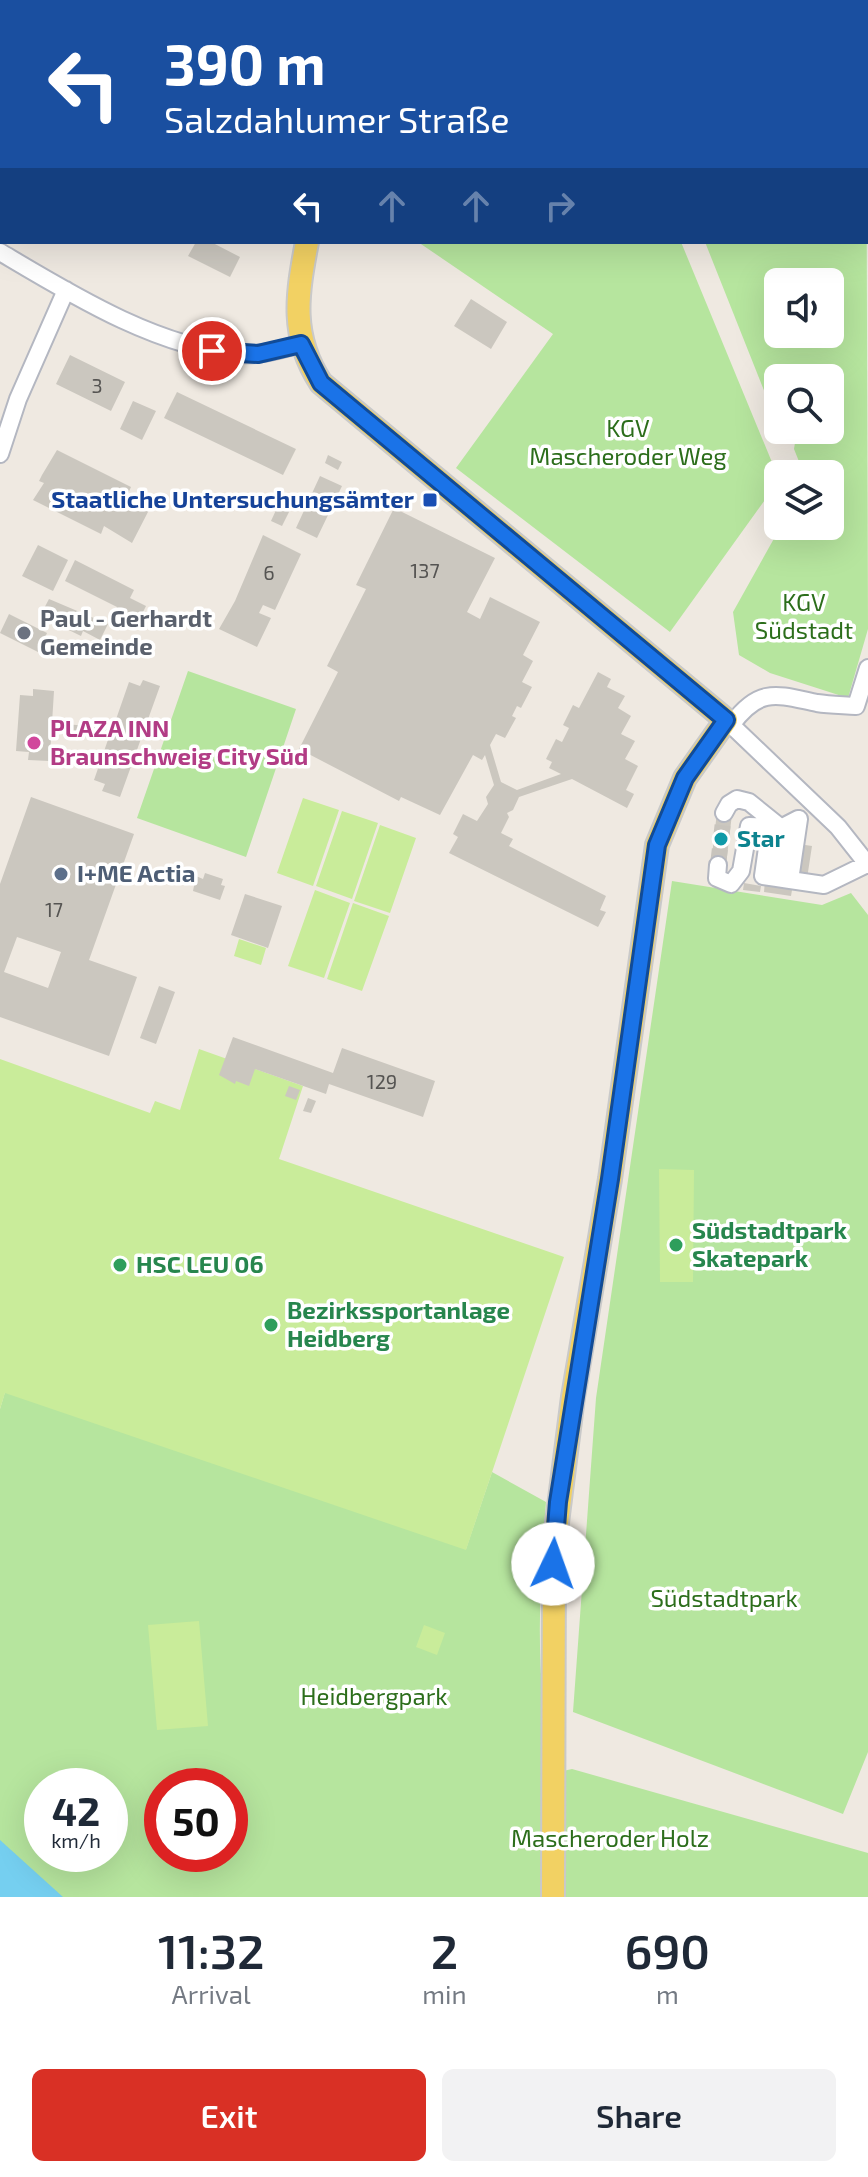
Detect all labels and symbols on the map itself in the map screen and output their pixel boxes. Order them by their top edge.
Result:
pin [178,317,246,385]
house number: 3 [91,373,103,397]
park label: KGV Mascheroder Weg [529,413,727,470]
place label: Staatliche Untersuchungsämter [51,484,415,513]
marker: Staatliche Untersuchungsämter [421,491,439,509]
house number: 137 [410,558,440,582]
house number: 6 [263,560,275,584]
park label: KGV Südstadt [755,587,853,644]
place label: Paul - Gerhardt Gemeinde [40,603,212,660]
marker: Paul - Gerhardt Gemeinde [15,624,33,642]
place label: PLAZA INN Braunschweig City Süd [50,713,308,770]
marker: PLAZA INN Braunschweig City Süd [25,734,43,752]
place label: Star [737,823,786,852]
marker: Star [712,830,730,848]
place label: I+ME Actia [77,858,195,887]
marker: I+ME Actia [52,865,70,883]
house number: 17 [45,897,63,921]
house number: 129 [367,1069,397,1093]
place label: Südstadtpark Skatepark [692,1215,847,1272]
marker: Südstadtpark Skatepark [667,1236,685,1254]
place label: HSC LEU 06 [136,1249,264,1278]
marker: HSC LEU 06 [111,1256,129,1274]
place label: Bezirkssportanlage Heidberg [287,1295,510,1352]
marker: Bezirkssportanlage Heidberg [262,1316,280,1334]
position arrow [511,1522,595,1606]
park label: Südstadtpark [650,1583,798,1612]
park label: Heidbergpark [300,1681,448,1710]
speed limit sign: 50 [144,1768,248,1872]
park label: Mascheroder Holz [511,1823,709,1852]

